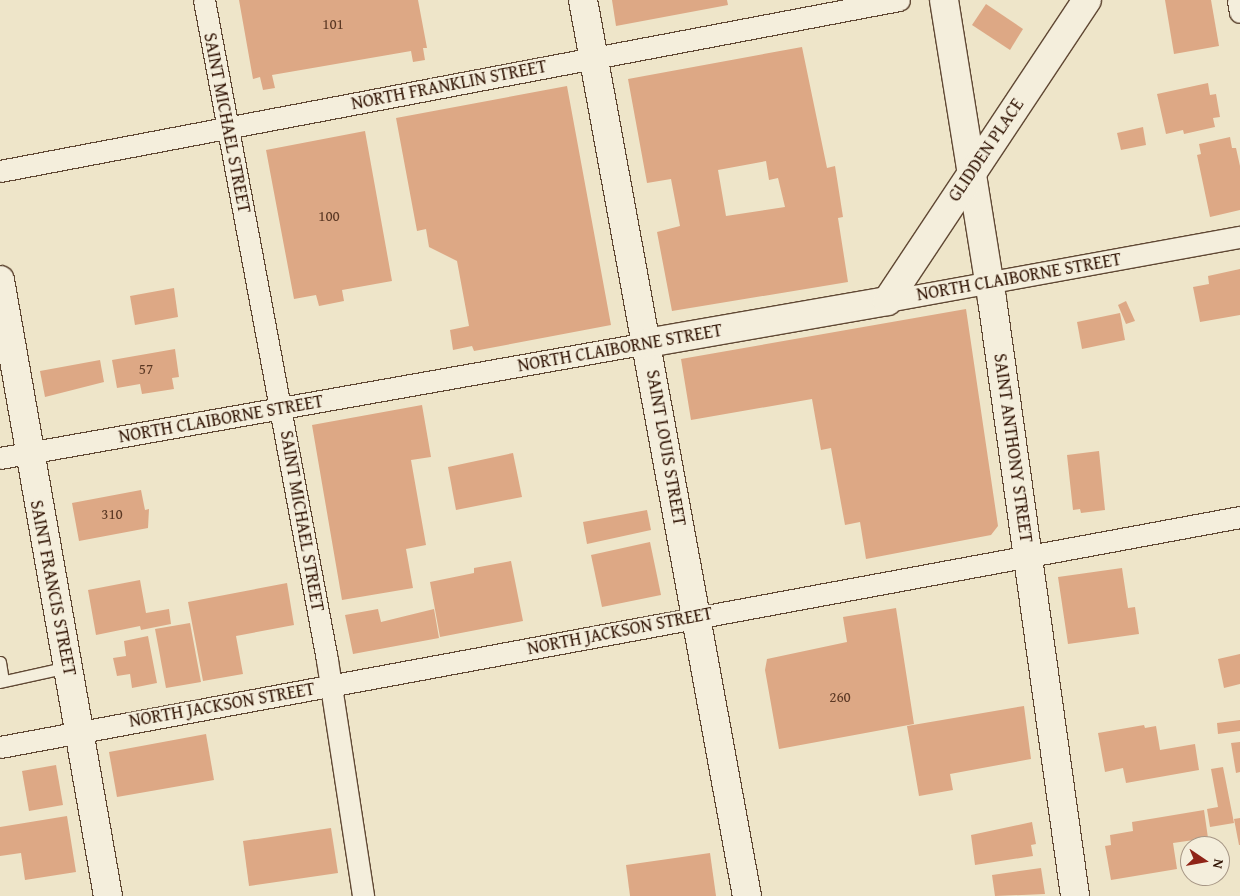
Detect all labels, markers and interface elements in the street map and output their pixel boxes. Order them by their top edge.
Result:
house number: 101 [322,15,344,33]
street label: SAINT MICHAEL STREET [199,31,255,215]
street label: NORTH FRANKLIN STREET [349,55,549,115]
street label: GLIDDEN PLACE [944,94,1028,206]
house number: 100 [318,207,340,225]
street label: NORTH CLAIBORNE STREET [915,248,1123,306]
street label: NORTH CLAIBORNE STREET [516,319,724,377]
street label: SAINT ANTHONY STREET [989,352,1037,544]
house number: 57 [139,360,153,378]
street label: SAINT LOUIS STREET [642,368,690,528]
street label: NORTH CLAIBORNE STREET [117,390,325,448]
street label: SAINT MICHAEL STREET [275,429,329,613]
street label: SAINT FRANCIS STREET [25,498,81,678]
house number: 310 [101,505,123,523]
street label: NORTH JACKSON STREET [525,602,715,660]
street label: NORTH JACKSON STREET [127,678,317,732]
house number: 260 [829,688,851,706]
north arrow [1180,836,1230,886]
text: N [1208,857,1229,871]

